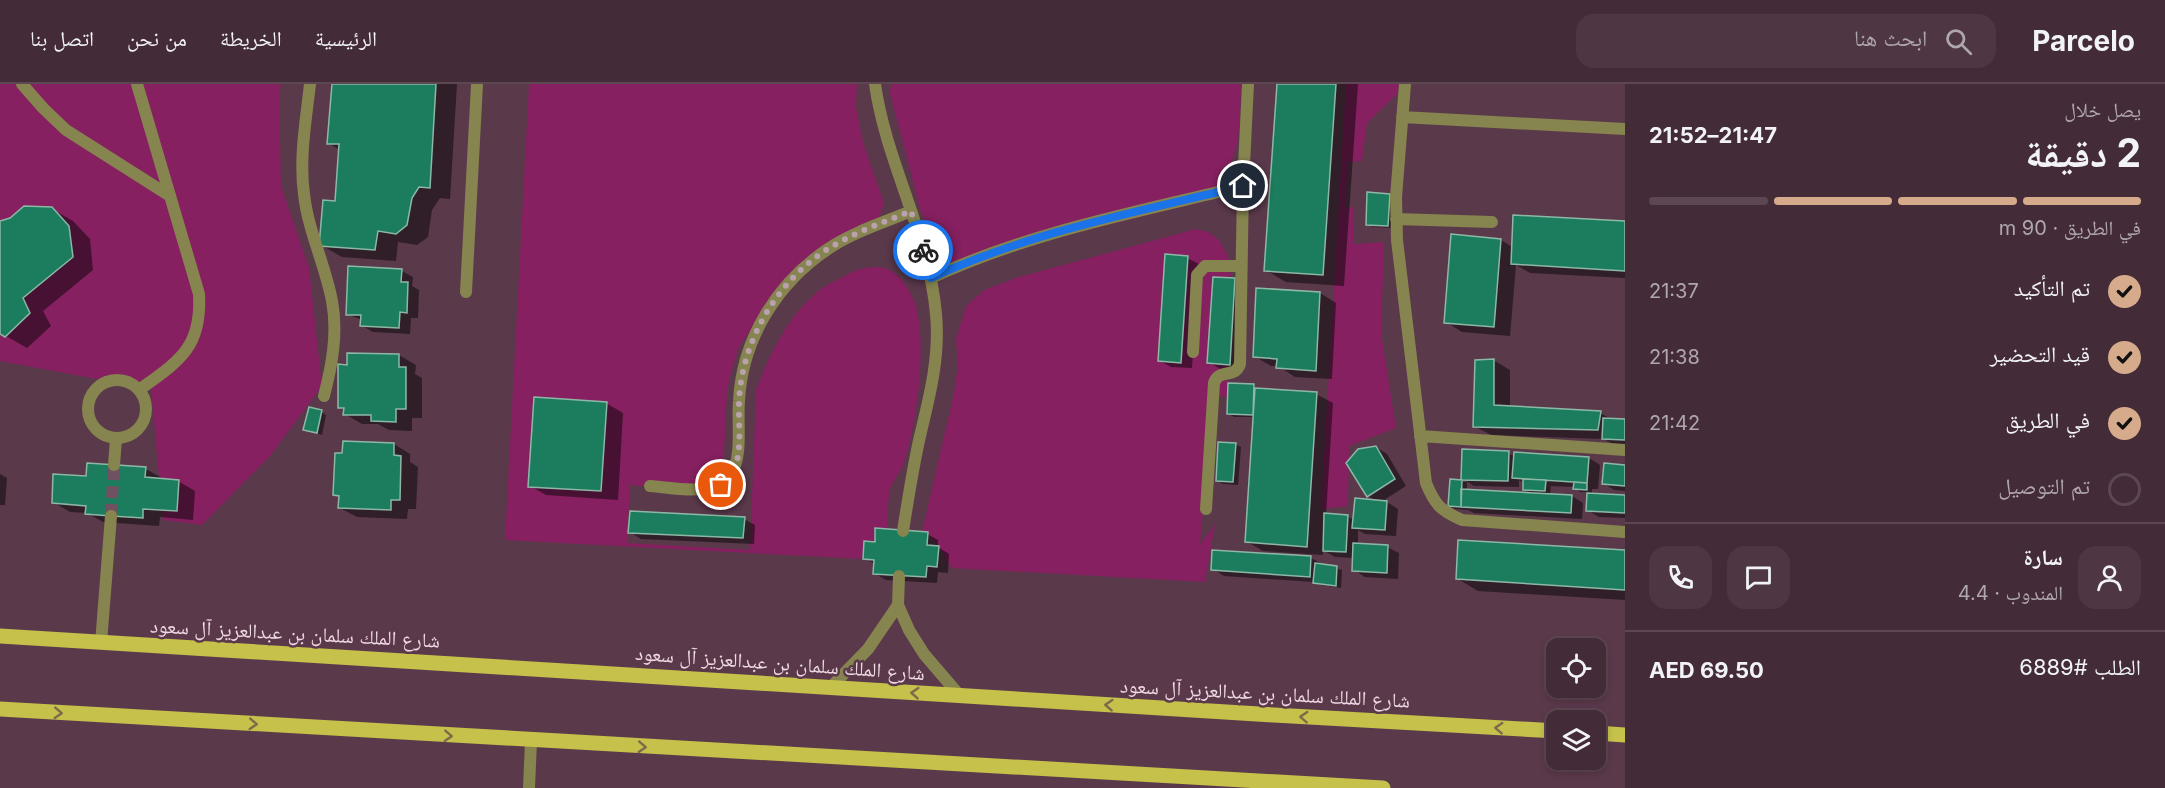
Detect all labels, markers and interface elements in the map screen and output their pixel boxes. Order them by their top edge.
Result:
search box [1576,14,1996,68]
text: Parcelo [2032,24,2135,58]
text: ابحث هنا [1854,25,1927,51]
icon: search [1942,25,1975,58]
text: اتصل بنا [30,26,94,51]
text: من نحن [127,26,187,51]
text: الخريطة [220,26,282,51]
text: الرئيسية [315,26,377,51]
text: يصل خلال [2064,98,2141,122]
text: 21:47–21:52 [1649,122,1777,148]
text: 2 دقيقة [2025,129,2141,176]
pin [1217,160,1268,211]
icon: home [1226,169,1259,202]
text: في الطريق · 90 m [1999,216,2141,240]
courier [893,220,953,280]
icon: bike [907,234,940,267]
text: تم التأكيد [2014,275,2090,301]
icon: check [2108,275,2141,308]
text: 21:37 [1649,279,1699,303]
text: قيد التحضير [1990,341,2090,367]
icon: check [2108,341,2141,374]
text: 21:38 [1649,345,1700,369]
text: في الطريق [2005,407,2090,433]
icon: check [2108,407,2141,440]
text: 21:42 [1649,411,1700,435]
pin [695,459,746,510]
icon: bag [704,468,737,501]
text: تم التوصيل [1998,473,2090,499]
text: سارة [2024,544,2063,570]
button: phone [1649,546,1712,609]
button: chat [1727,546,1790,609]
button: person [2078,546,2141,609]
text: المندوب · 4.4 [1958,581,2063,605]
street label: شارع الملك سلمان بن عبدالعزيز آل سعود [149,613,441,654]
map controls [1546,638,1606,770]
button: locate [1546,638,1606,698]
street label: شارع الملك سلمان بن عبدالعزيز آل سعود [634,641,926,686]
text: الطلب #6889 [2019,654,2141,680]
text: AED 69.50 [1649,657,1764,683]
street label: شارع الملك سلمان بن عبدالعزيز آل سعود [1119,673,1411,714]
one-way arrow [910,686,919,699]
one-way arrow [1105,699,1114,712]
one-way arrow [54,706,63,719]
button: layers [1546,710,1606,770]
one-way arrow [1299,711,1308,724]
one-way arrow [249,718,258,731]
one-way arrow [1494,721,1503,734]
one-way arrow [443,729,452,742]
one-way arrow [638,740,647,753]

